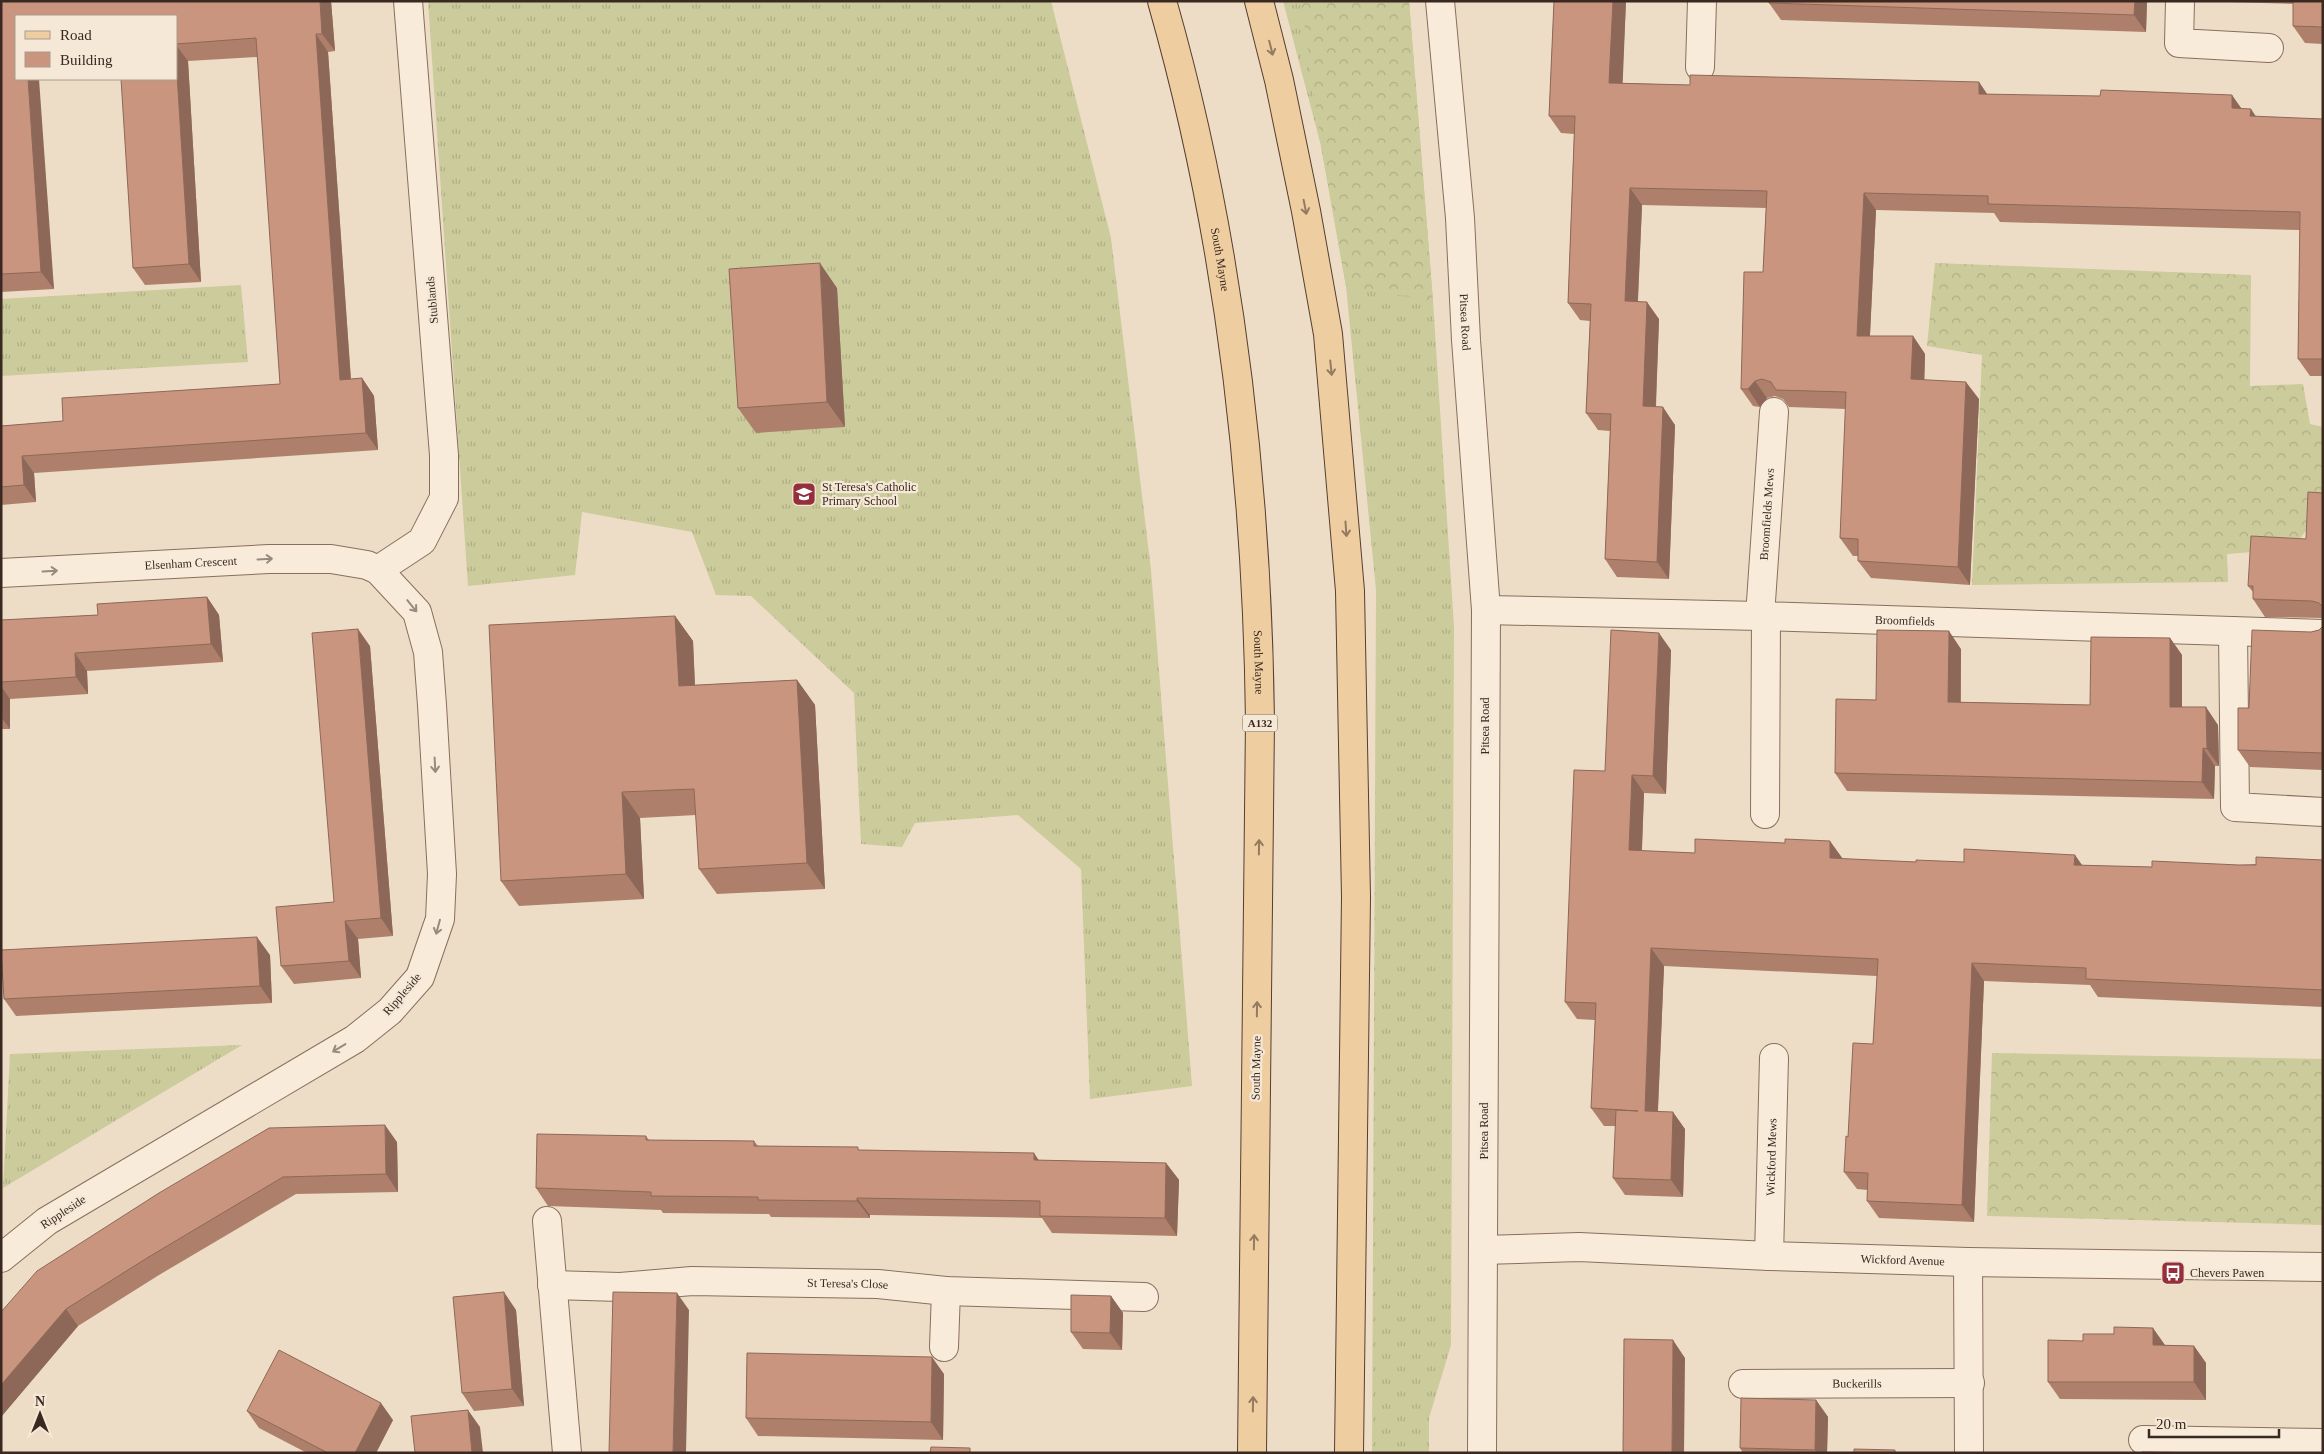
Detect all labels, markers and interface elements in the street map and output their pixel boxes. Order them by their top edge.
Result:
legend [15,15,178,80]
text: Road [60,27,92,43]
one-way arrow [1267,40,1276,56]
text: Building [60,52,113,68]
one-way arrow [1301,199,1310,215]
street label: South Mayne [1208,226,1232,292]
street label: Stublands [423,275,441,324]
street label: Pitsea Road [1457,293,1474,351]
one-way arrow [1326,359,1336,375]
street label: Broomfields Mews [1757,467,1777,561]
place label: St Teresa's Catholic Primary School [822,480,916,508]
school or university icon: St Teresa's Catholic Primary School [791,481,817,507]
one-way arrow [1341,521,1350,537]
street label: Elsenham Crescent [144,554,238,572]
one-way arrow [256,555,272,564]
one-way arrow [42,566,58,575]
one-way arrow [406,599,417,612]
street label: Broomfields [1875,613,1935,629]
street label: South Mayne [1251,630,1267,695]
street label: Pitsea Road [1478,698,1492,755]
road number: A132 [1242,714,1278,731]
one-way arrow [431,756,440,772]
one-way arrow [1254,839,1264,855]
one-way arrow [432,918,442,934]
street label: Rippleside [380,970,424,1018]
one-way arrow [1252,1001,1262,1018]
street label: South Mayne [1248,1036,1264,1100]
one-way arrow [332,1044,346,1054]
street label: Pitsea Road [1477,1103,1491,1160]
street label: Wickford Mews [1764,1118,1779,1196]
street label: Rippleside [38,1192,88,1232]
one-way arrow [1249,1234,1259,1250]
street label: Wickford Avenue [1860,1252,1945,1268]
bus stop icon: Chevers Pawen [2160,1260,2186,1286]
place label: Chevers Pawen [2190,1266,2264,1280]
street label: St Teresa's Close [807,1276,889,1292]
street label: Buckerills [1832,1376,1882,1391]
north arrow [15,1389,65,1439]
text: N [35,1394,45,1409]
one-way arrow [1248,1396,1257,1412]
scale bar [2149,1406,2279,1438]
text: 20 m [2156,1416,2187,1432]

